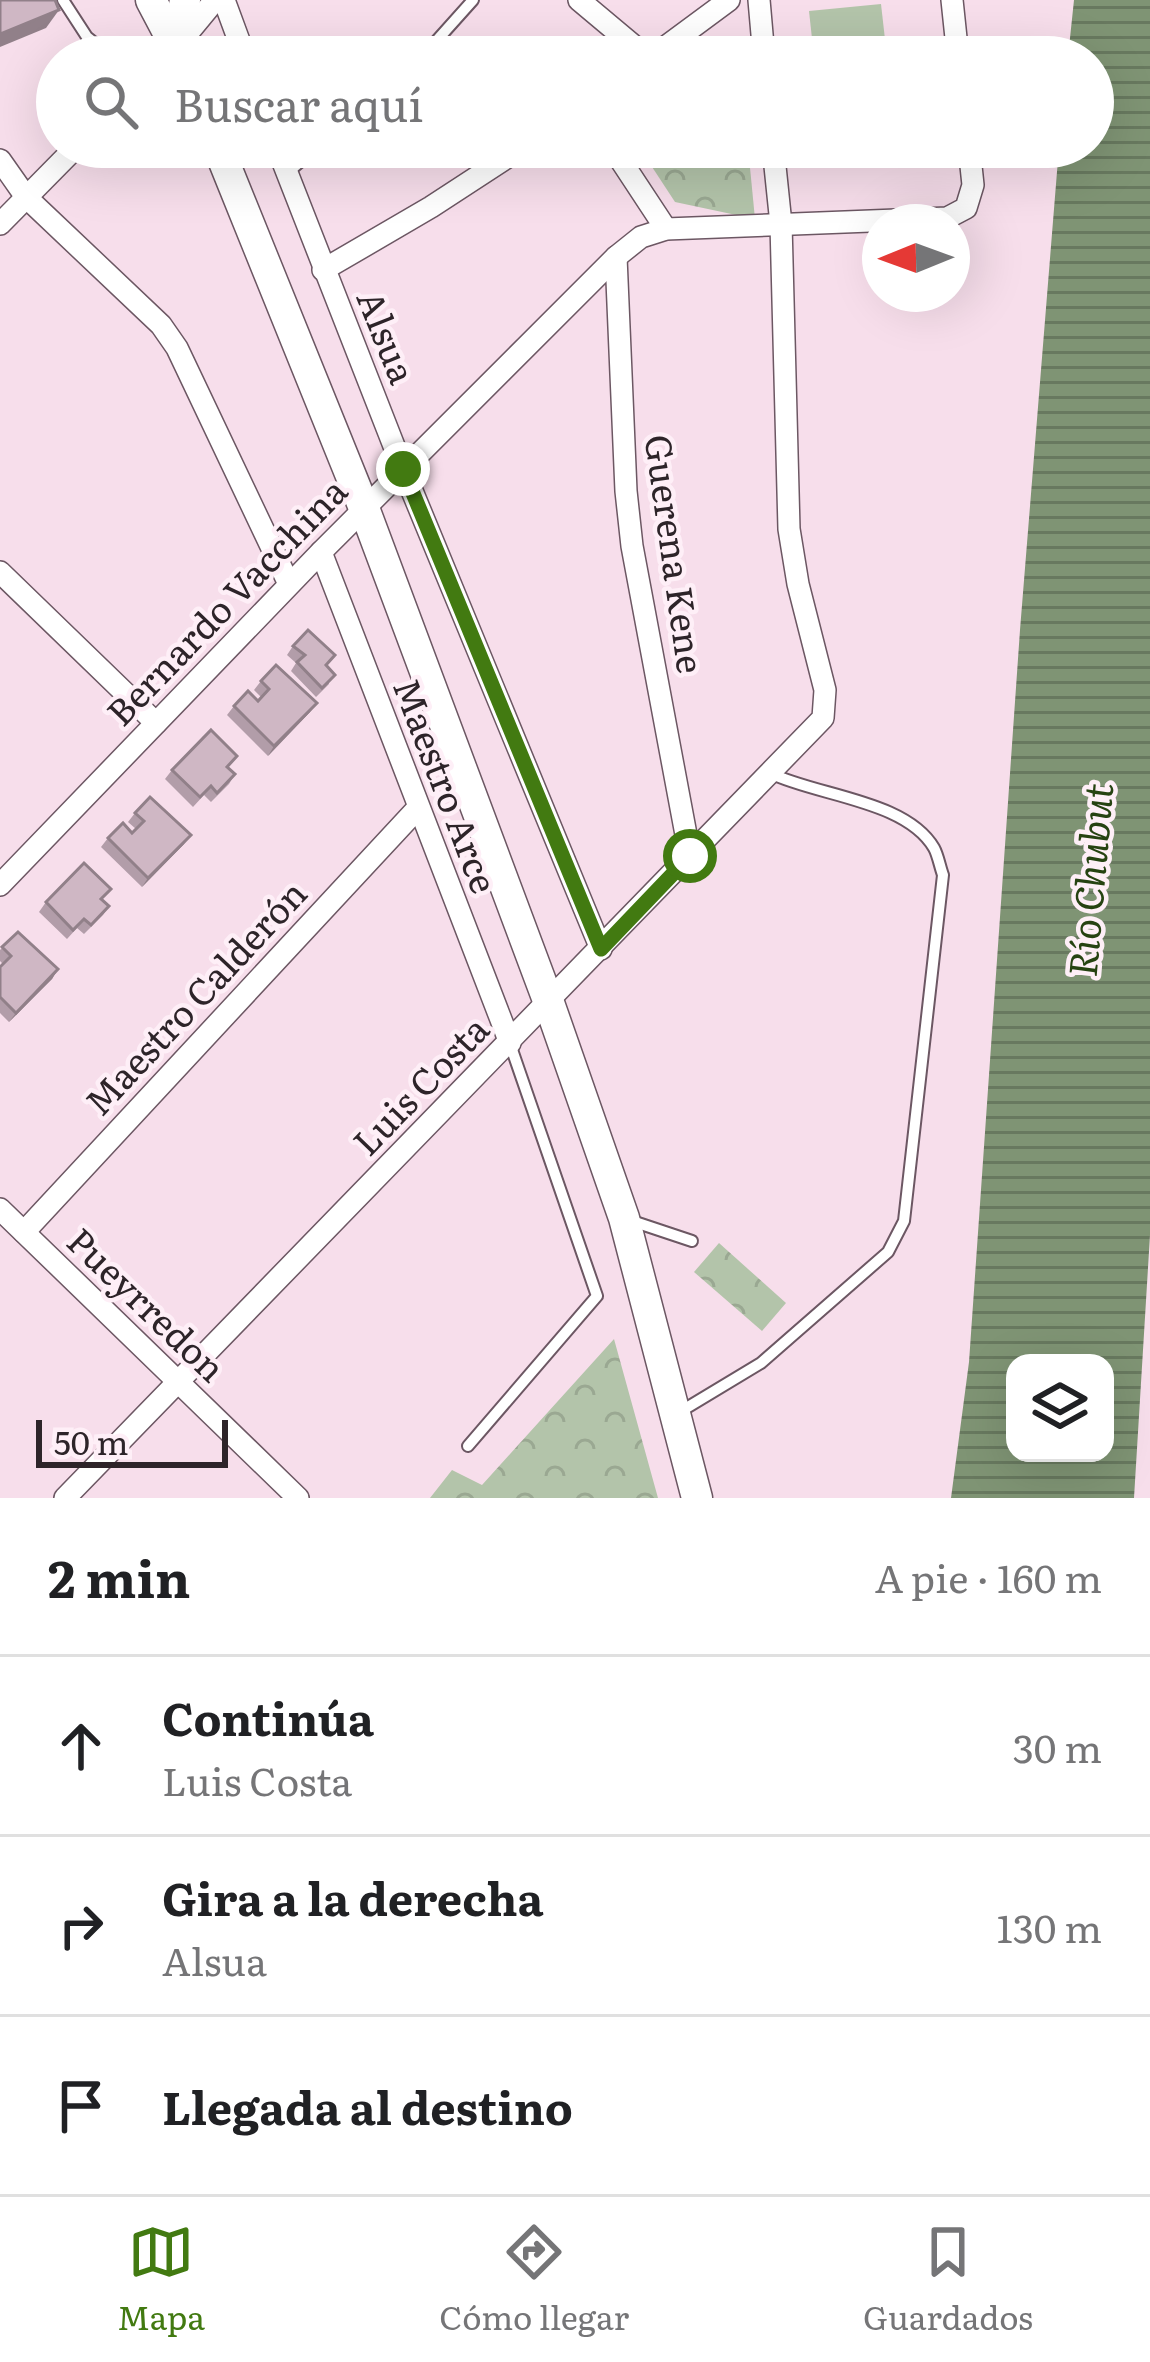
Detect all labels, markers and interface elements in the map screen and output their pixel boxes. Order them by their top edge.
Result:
search box [36,36,1114,168]
icon: search [78,69,144,135]
text: Buscar aquí [174,69,423,136]
north arrow [862,204,970,312]
street label: Alsua [346,281,431,391]
street label: Guerena Kene [633,431,719,677]
route end [376,442,430,496]
street label: Bernardo Vacchina [93,464,358,736]
street label: Maestro Arce [382,670,513,900]
water label: Río Chubut [1051,780,1125,979]
route start [663,829,717,883]
street label: Maestro Calderón [71,867,317,1126]
street label: Luis Costa [339,1002,500,1166]
street label: Pueyrredon [57,1214,239,1392]
map controls [1006,1354,1114,1462]
button: layers [1006,1354,1114,1462]
scale bar [36,1414,228,1467]
text: 50 m [54,1416,128,1465]
text: 2 min [48,1538,191,1614]
text: A pie · 160 m [875,1547,1102,1605]
text: Continúa [162,1683,374,1750]
icon: ahead [48,1713,114,1779]
text: 30 m [1013,1717,1102,1775]
text: Luis Costa [162,1750,352,1808]
text: Gira a la derecha [162,1863,544,1930]
icon: right [48,1893,114,1959]
text: 130 m [997,1897,1102,1955]
text: Alsua [162,1930,267,1988]
text: Llegada al destino [162,2072,573,2139]
icon: arrive [48,2073,114,2139]
tab: Mapa [117,2219,205,2340]
tab: Cómo llegar [439,2219,629,2340]
tab: Guardados [863,2219,1033,2340]

